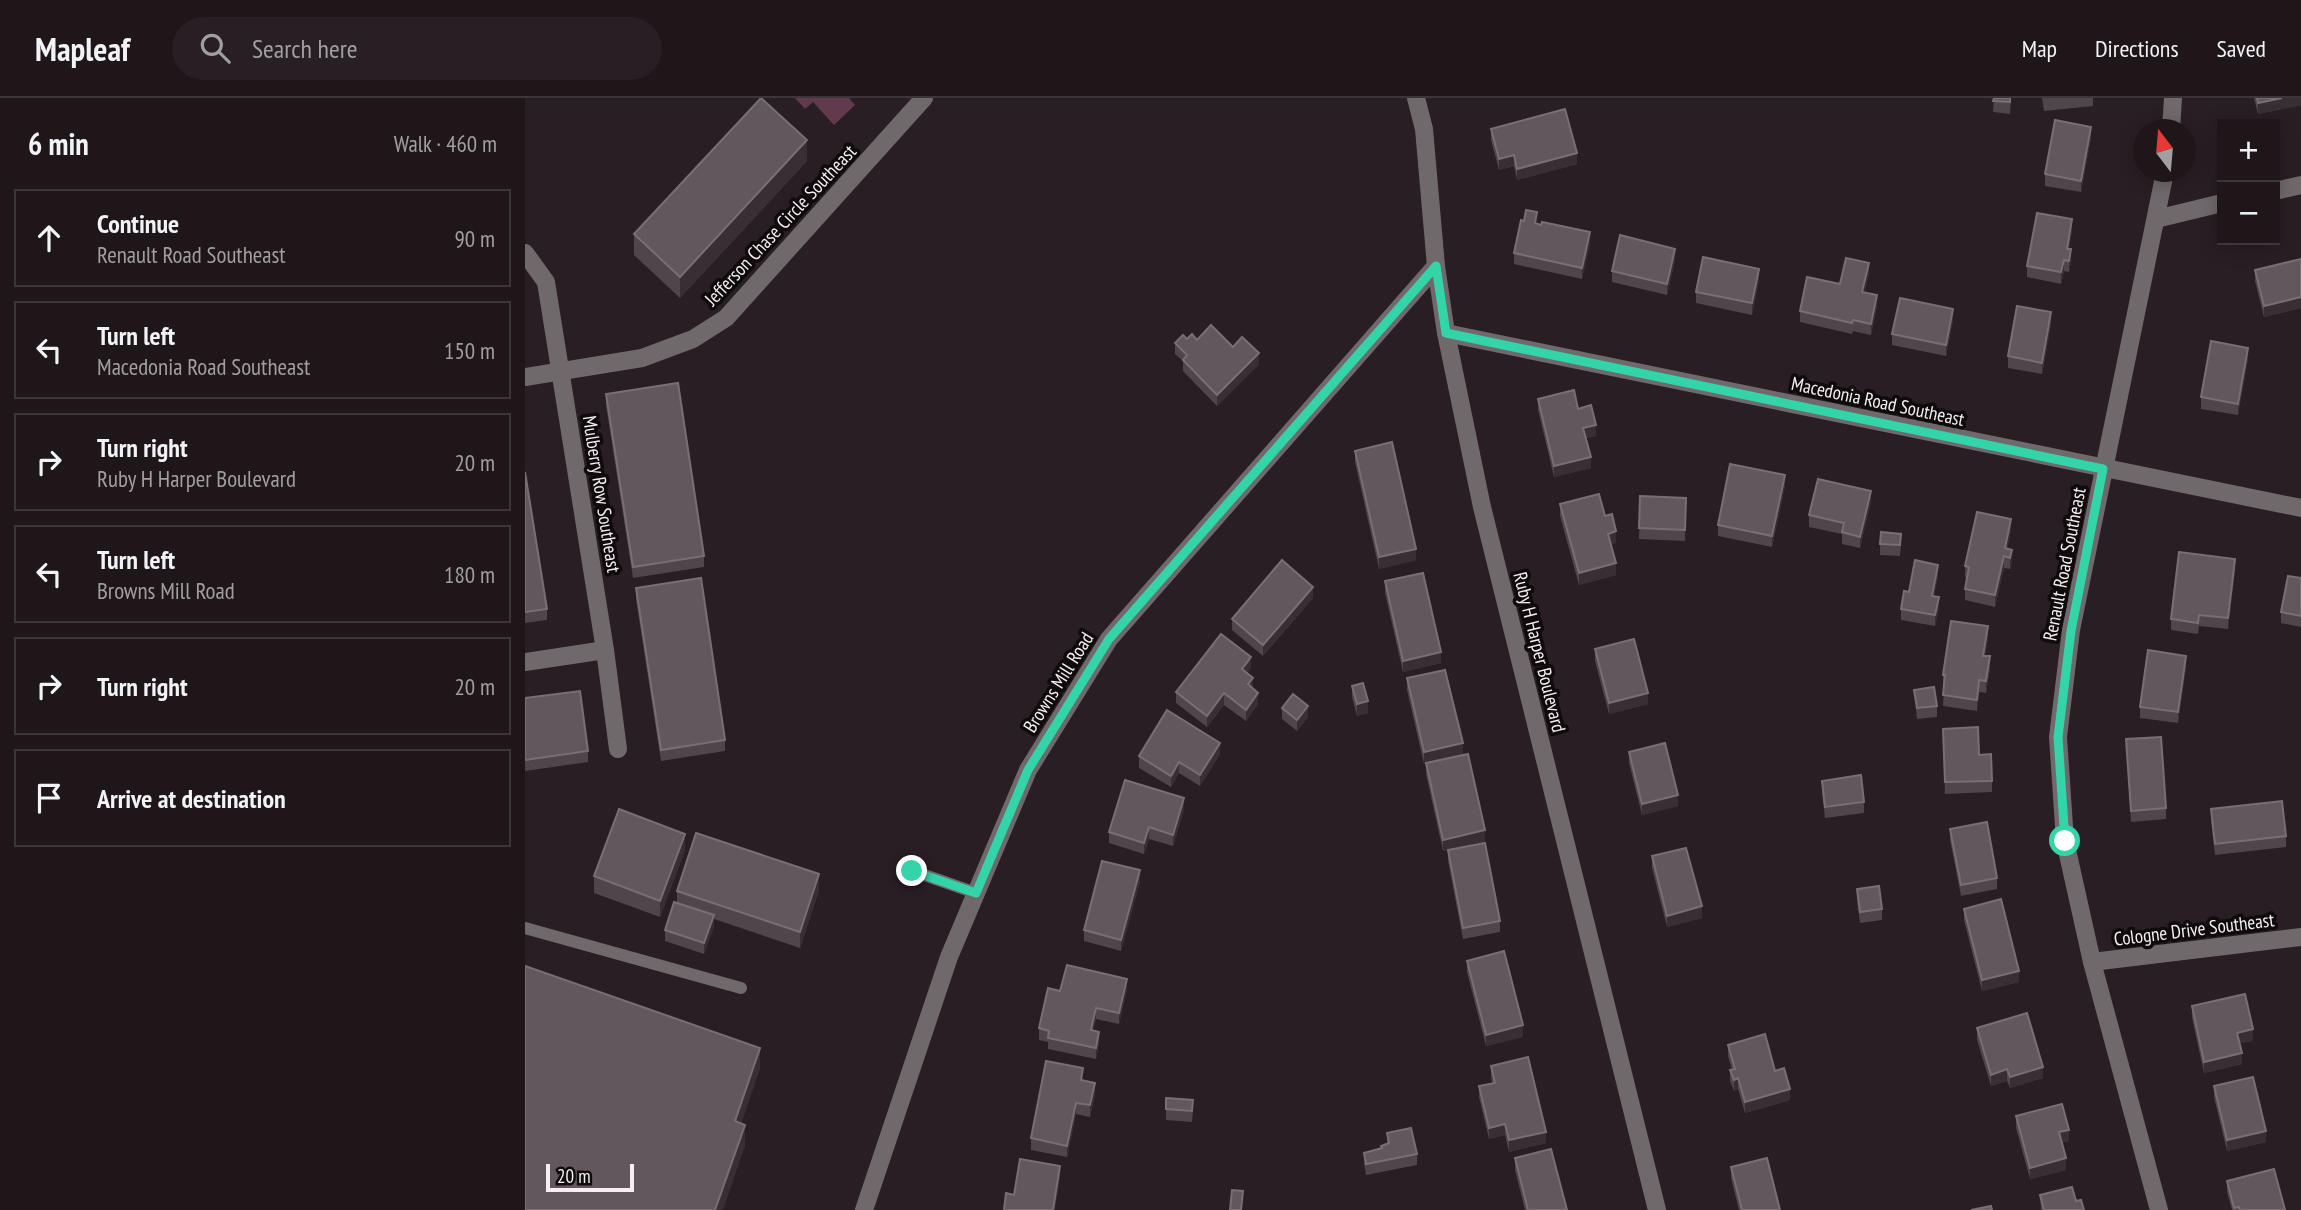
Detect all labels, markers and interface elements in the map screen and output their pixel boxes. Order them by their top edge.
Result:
search box [172,17,662,80]
text: Mapleaf [35,27,130,70]
icon: search [196,29,234,67]
text: Search here [252,32,358,65]
text: Map [2022,33,2057,64]
text: Directions [2095,33,2179,64]
text: Saved [2217,33,2266,64]
north arrow [2133,119,2196,182]
map controls [2217,119,2280,245]
button: + [2217,119,2280,182]
text: 6 min [28,124,89,163]
text: Walk · 460 m [394,129,497,158]
street label: Jefferson Chase Circle Southeast [698,139,861,311]
button: − [2217,182,2280,245]
text: Continue [97,207,179,240]
icon: ahead [30,219,68,257]
text: 90 m [454,224,495,253]
text: Renault Road Southeast [97,240,286,269]
text: Turn left [97,319,175,352]
icon: left [30,331,68,369]
text: 150 m [444,336,495,365]
text: Macedonia Road Southeast [97,352,310,381]
street label: Macedonia Road Southeast [1789,371,1967,431]
street label: Mulberry Row Southeast [578,414,626,575]
text: Turn right [97,431,188,464]
icon: right [30,443,68,481]
text: 20 m [454,448,495,477]
text: Ruby H Harper Boulevard [97,464,296,493]
street label: Renault Road Southeast [2037,484,2091,643]
text: Turn left [97,543,175,576]
icon: left [30,555,68,593]
text: 180 m [444,560,495,589]
street label: Ruby H Harper Boulevard [1508,569,1572,735]
text: Browns Mill Road [97,576,235,605]
street label: Browns Mill Road [1018,627,1098,737]
icon: right [30,667,68,705]
text: Turn right [97,670,188,703]
text: 20 m [454,672,495,701]
icon: arrive [30,779,68,817]
text: Arrive at destination [97,782,286,815]
route start [2049,825,2080,856]
route end [896,855,927,886]
street label: Cologne Drive Southeast [2113,907,2276,951]
scale bar [546,1161,633,1193]
text: 20 m [557,1164,591,1188]

